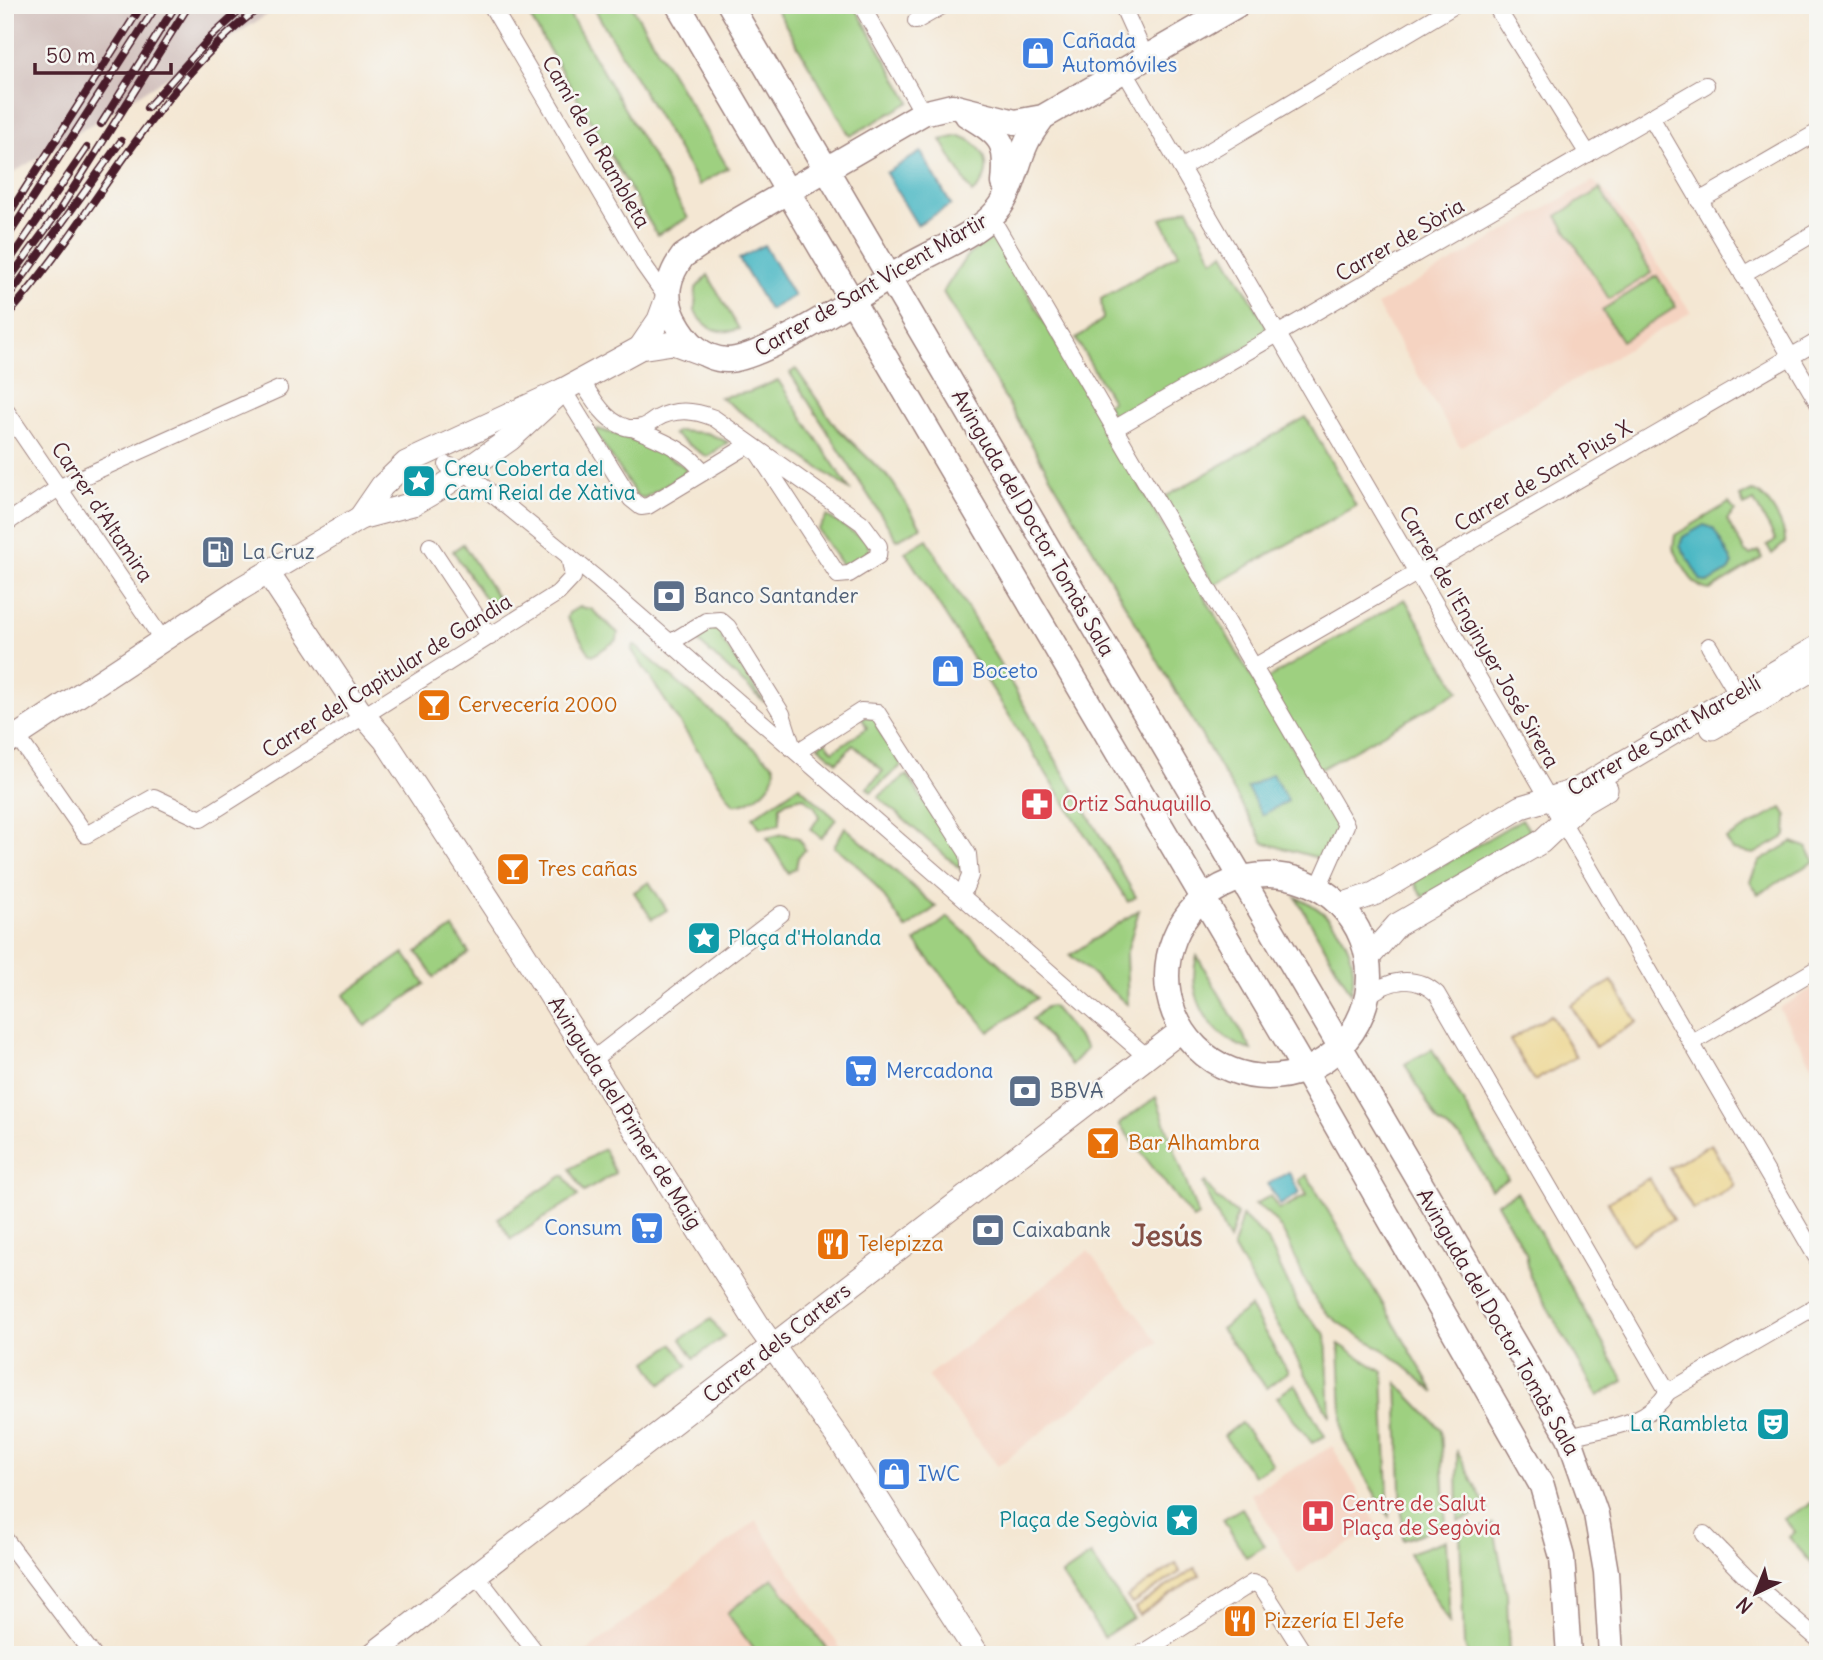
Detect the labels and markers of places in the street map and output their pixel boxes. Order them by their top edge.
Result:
place label: Cañada Automóviles [1062,27,1177,78]
shop icon: Cañada Automóviles [1019,34,1057,72]
place label: Creu Coberta del Camí Reial de Xàtiva [444,455,636,506]
place icon: Creu Coberta del Camí Reial de Xàtiva [400,462,438,500]
fuel station icon: La Cruz [199,533,237,571]
place label: La Cruz [242,538,315,565]
bank icon: Banco Santander [650,577,688,615]
place label: Banco Santander [694,582,859,609]
shop icon: Boceto [929,652,967,690]
place label: Boceto [972,657,1038,684]
bar icon: Cervecería 2000 [415,686,453,724]
place label: Cervecería 2000 [458,691,618,718]
pharmacy icon: Ortiz Sahuquillo [1018,785,1056,823]
place label: Ortiz Sahuquillo [1062,790,1211,817]
bar icon: Tres cañas [494,850,532,888]
place label: Tres cañas [538,855,638,882]
place icon: Plaça d'Holanda [685,919,723,957]
place label: Plaça d'Holanda [728,924,881,951]
supermarket icon: Mercadona [842,1052,880,1090]
place label: Mercadona [886,1057,993,1084]
bank icon: BBVA [1006,1072,1044,1110]
place label: BBVA [1050,1077,1103,1104]
bar icon: Bar Alhambra [1084,1124,1122,1162]
place label: Bar Alhambra [1128,1129,1260,1156]
supermarket icon: Consum [628,1209,666,1247]
bank icon: Caixabank [969,1211,1007,1249]
place label: Consum [544,1214,622,1241]
place label: Caixabank [1012,1216,1111,1243]
restaurant icon: Telepizza [814,1225,852,1263]
place label: Telepizza [858,1230,943,1257]
theatre icon: La Rambleta [1754,1405,1792,1443]
place label: La Rambleta [1629,1410,1748,1437]
shop icon: IWC [875,1455,913,1493]
place label: IWC [918,1460,960,1487]
place label: Centre de Salut Plaça de Segòvia [1342,1490,1501,1541]
hospital icon: Centre de Salut Plaça de Segòvia [1299,1497,1337,1535]
place icon: Plaça de Segòvia [1163,1501,1201,1539]
place label: Plaça de Segòvia [999,1506,1158,1533]
restaurant icon: Pizzería El Jefe [1221,1602,1259,1640]
place label: Pizzería El Jefe [1264,1607,1404,1634]

